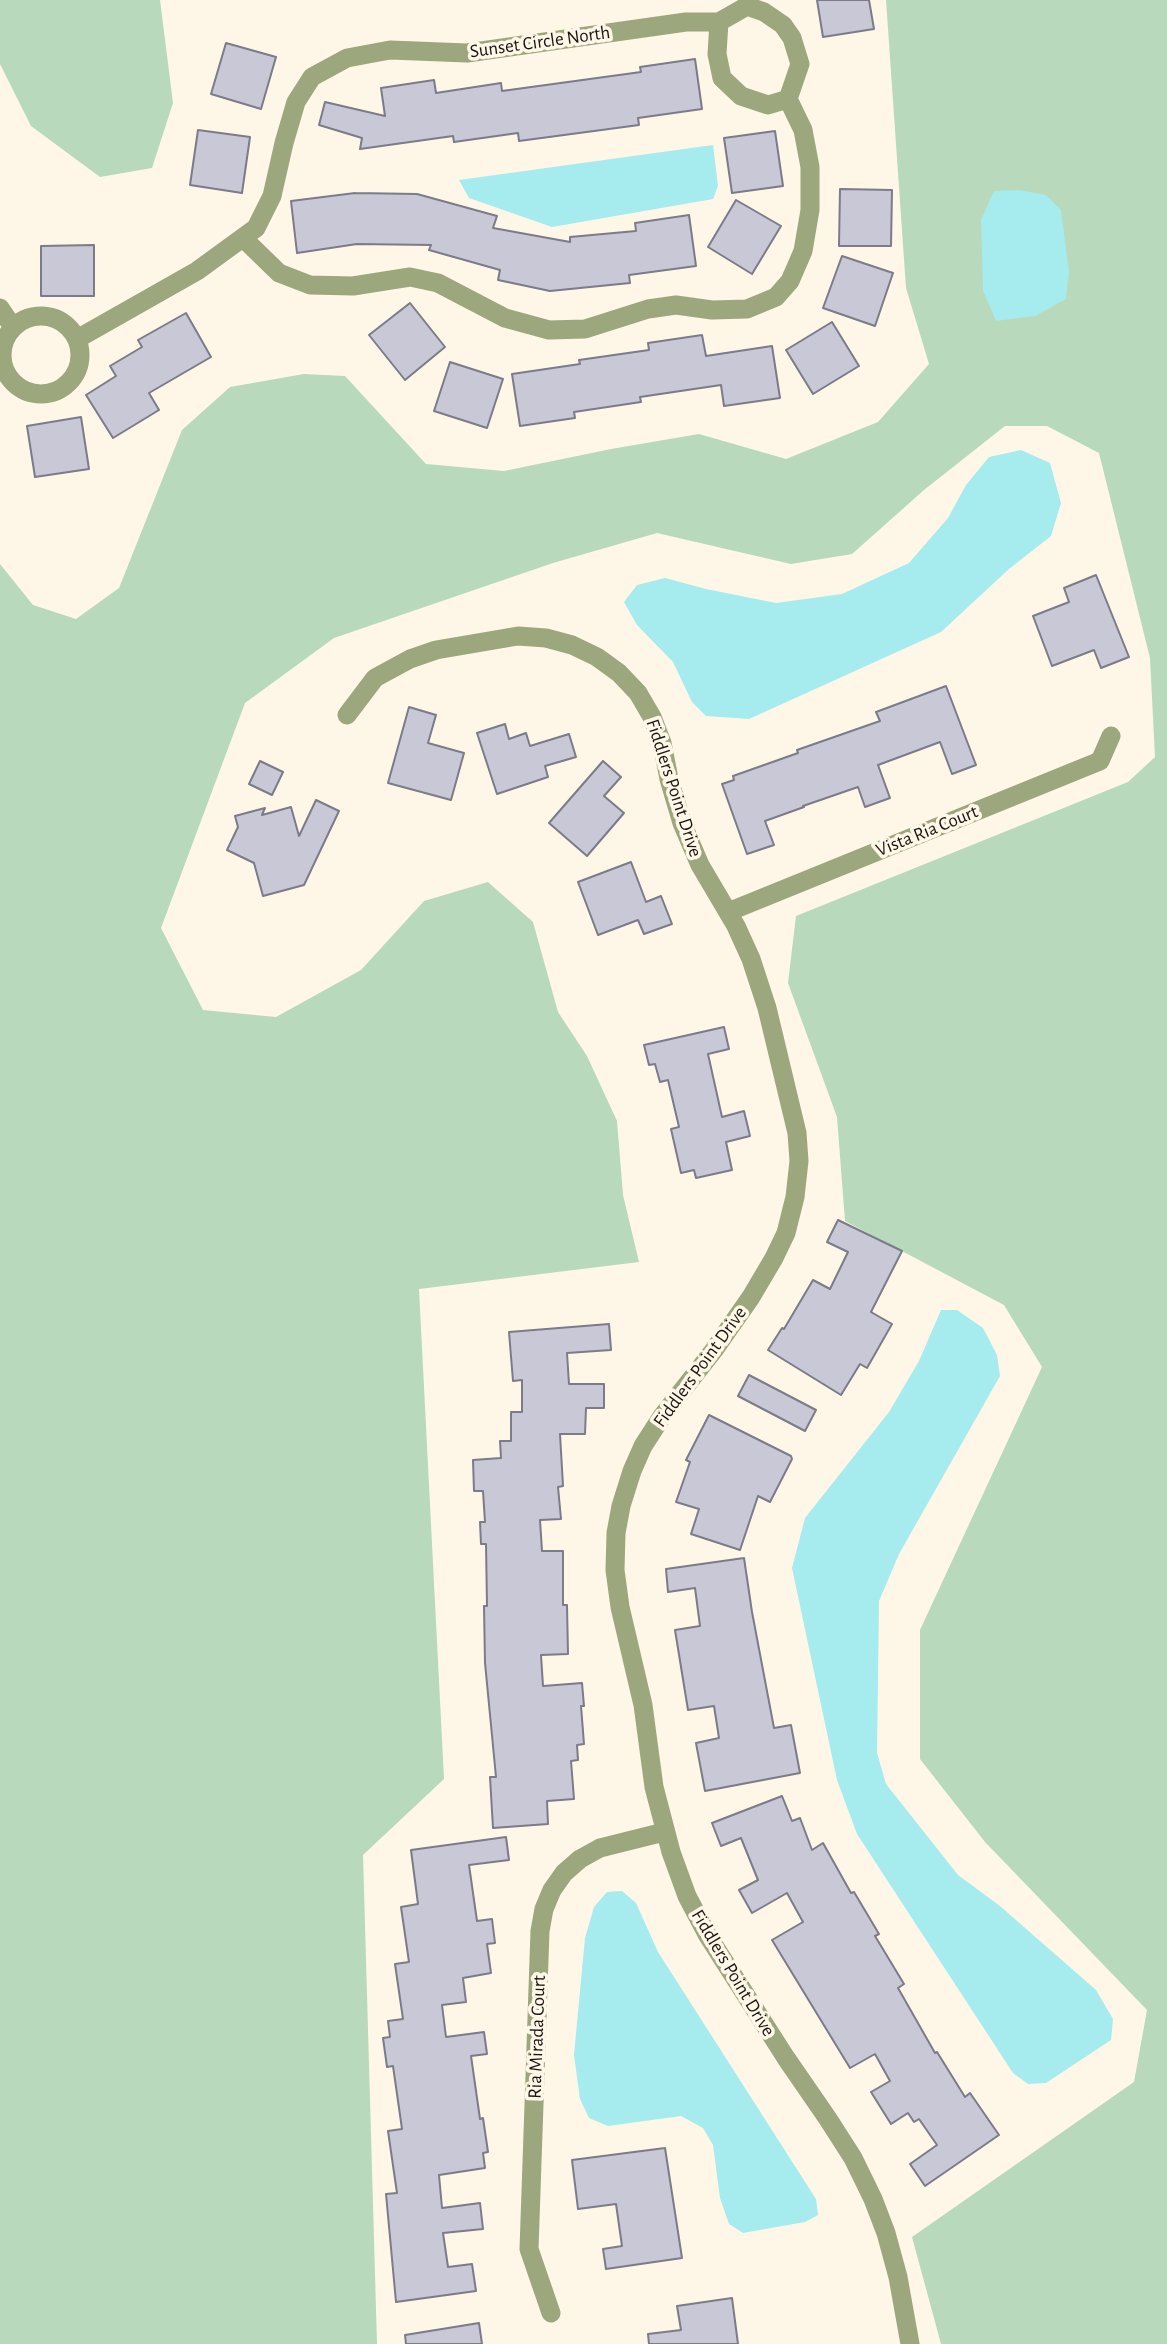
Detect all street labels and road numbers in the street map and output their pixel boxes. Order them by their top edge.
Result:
street label: Sunset Circle North [468,21,612,63]
street label: Fiddlers Point Drive [641,716,707,860]
street label: Vista Ria Court [873,800,981,862]
street label: Fiddlers Point Drive [649,1302,751,1432]
street label: Fiddlers Point Drive [686,1905,780,2041]
street label: Ria Mirada Court [523,1975,551,2099]

